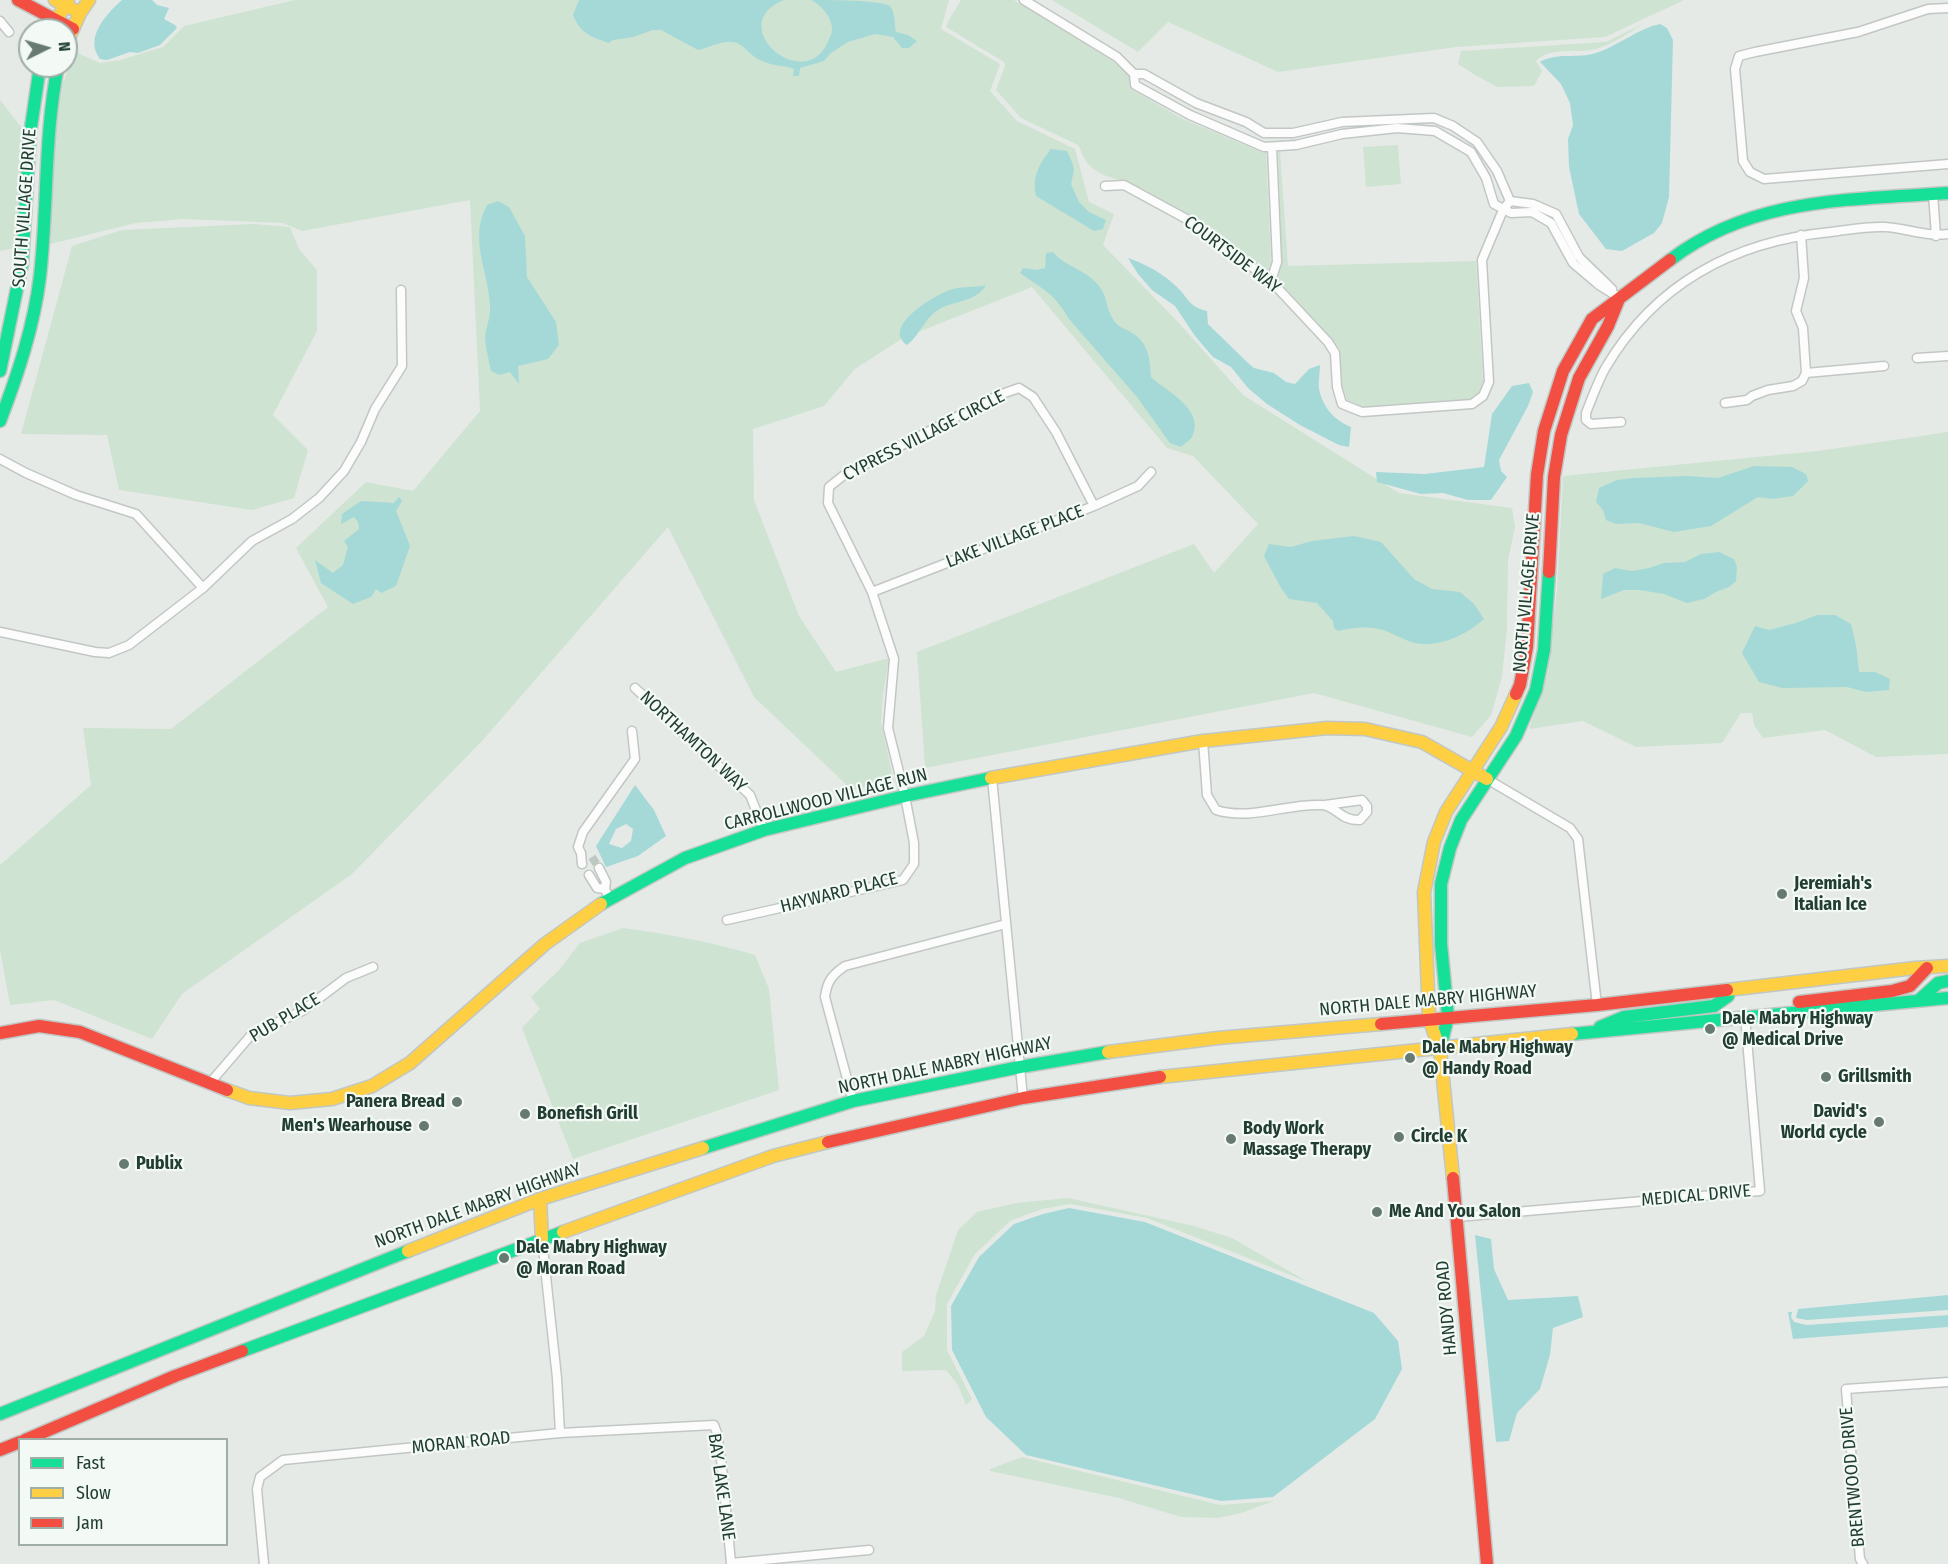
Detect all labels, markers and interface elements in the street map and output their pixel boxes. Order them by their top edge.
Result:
north arrow [18,18,78,78]
text: N [55,41,74,52]
street label: SOUTH VILLAGE DRIVE [9,128,41,288]
street label: COURTSIDE WAY [1179,211,1285,299]
street label: CYPRESS VILLAGE CIRCLE [840,386,1008,486]
street label: LAKE VILLAGE PLACE [943,501,1087,573]
street label: NORTH VILLAGE DRIVE [1509,512,1545,674]
street label: NORTHAMTON WAY [635,687,751,797]
street label: CARROLLWOOD VILLAGE RUN [722,764,930,836]
street label: HAYWARD PLACE [778,868,900,918]
place label: Jeremiah's Italian Ice [1794,873,1872,916]
marker: Jeremiah's Italian Ice [1775,887,1789,901]
street label: NORTH DALE MABRY HIGHWAY [1318,981,1538,1021]
street label: PUB PLACE [246,989,324,1047]
place label: Dale Mabry Highway @ Medical Drive [1722,1008,1873,1050]
marker: Dale Mabry Highway @ Medical Drive [1703,1022,1717,1036]
street label: NORTH DALE MABRY HIGHWAY [836,1033,1054,1099]
place label: Dale Mabry Highway @ Handy Road [1422,1037,1573,1080]
marker: Dale Mabry Highway @ Handy Road [1403,1051,1417,1065]
place label: Grillsmith [1838,1066,1912,1088]
marker: Grillsmith [1819,1070,1833,1084]
place label: Panera Bread [346,1091,445,1113]
marker: Panera Bread [450,1095,464,1109]
place label: David's World cycle [1781,1101,1867,1144]
place label: Bonefish Grill [537,1103,638,1125]
marker: Bonefish Grill [518,1107,532,1121]
place label: Men's Wearhouse [282,1115,412,1137]
marker: David's World cycle [1872,1115,1886,1129]
place label: Body Work Massage Therapy [1243,1118,1371,1160]
marker: Men's Wearhouse [417,1119,431,1133]
place label: Circle K [1411,1126,1467,1148]
marker: Circle K [1392,1130,1406,1144]
marker: Body Work Massage Therapy [1224,1132,1238,1146]
place label: Publix [136,1153,183,1175]
marker: Publix [117,1157,131,1171]
street label: NORTH DALE MABRY HIGHWAY [372,1159,584,1253]
street label: MEDICAL DRIVE [1640,1180,1752,1212]
place label: Me And You Salon [1389,1201,1521,1223]
marker: Me And You Salon [1370,1205,1384,1219]
place label: Dale Mabry Highway @ Moran Road [516,1237,667,1280]
marker: Dale Mabry Highway @ Moran Road [497,1251,511,1265]
street label: HANDY ROAD [1432,1260,1462,1356]
street label: BRENTWOOD DRIVE [1836,1406,1870,1548]
street label: MORAN ROAD [411,1427,511,1459]
street label: BAY LAKE LANE [703,1432,739,1542]
legend [18,1438,228,1546]
text: Fast [76,1452,105,1474]
text: Slow [76,1482,111,1504]
text: Jam [76,1512,104,1534]

